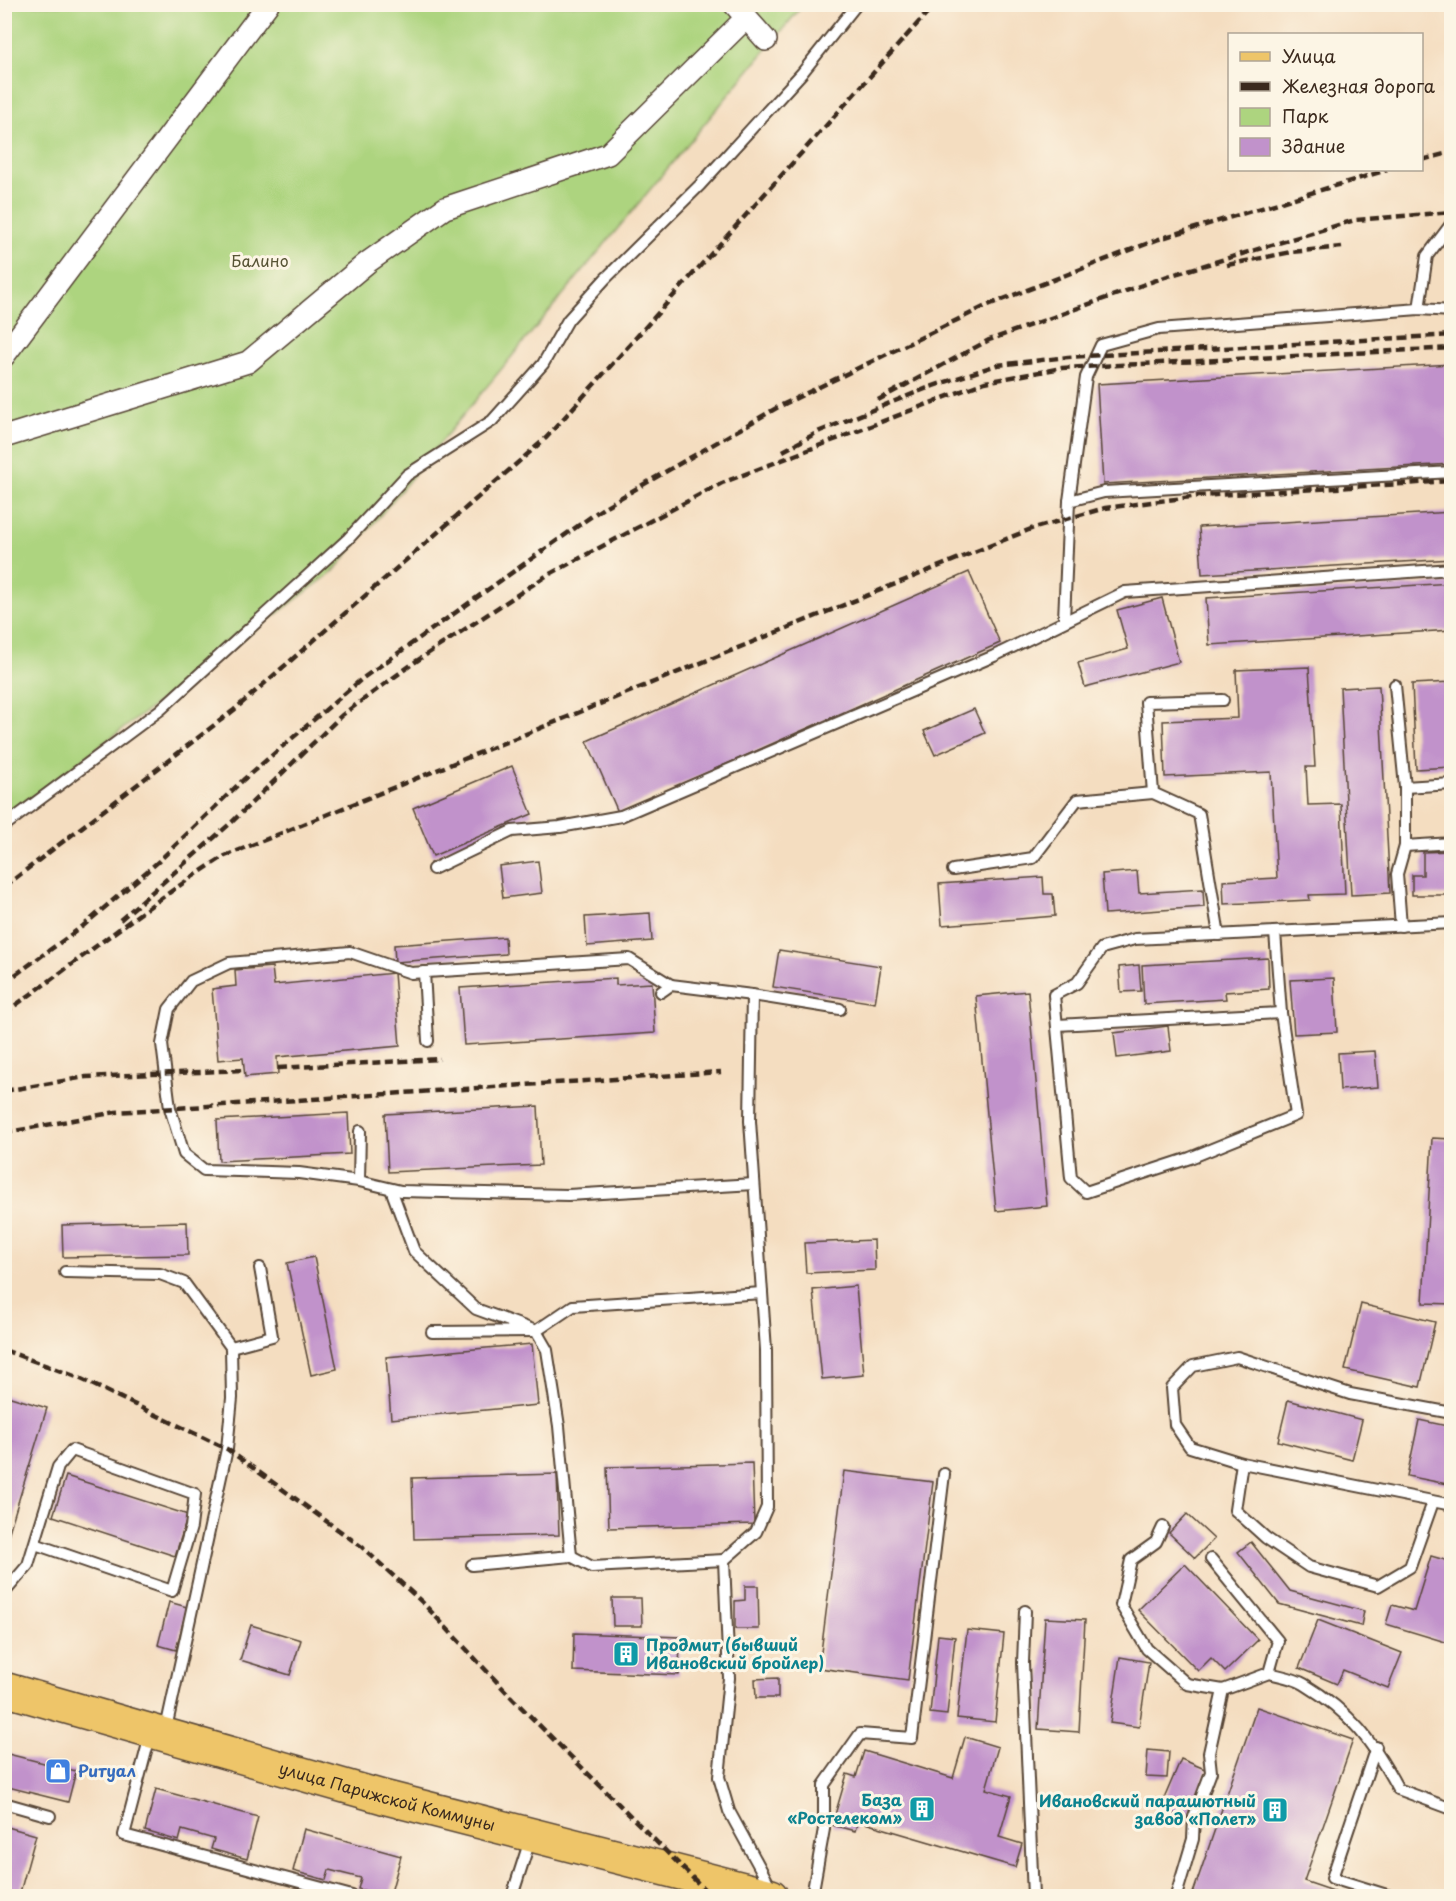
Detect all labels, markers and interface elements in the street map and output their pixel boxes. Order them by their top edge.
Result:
legend [1228,33,1423,171]
text: Улица [1282,42,1336,69]
text: Железная дорога [1282,72,1436,99]
text: Парк [1282,102,1329,129]
text: Здание [1282,132,1345,159]
park label: Балино [231,248,289,272]
place label: Продмит (бывший Ивановский бройлер) [646,1632,824,1674]
building icon: Продмит (бывший Ивановский бройлер) [611,1639,641,1669]
street label: улица Парижской Коммуны [277,1755,498,1836]
shop icon: Ритуал [43,1756,73,1786]
place label: Ритуал [78,1758,136,1782]
place label: База «Ростелеком» [787,1787,902,1829]
place label: Ивановский парашютный завод «Полет» [1039,1788,1256,1830]
building icon: База «Ростелеком» [907,1794,937,1824]
building icon: Ивановский парашютный завод «Полет» [1260,1795,1290,1825]

